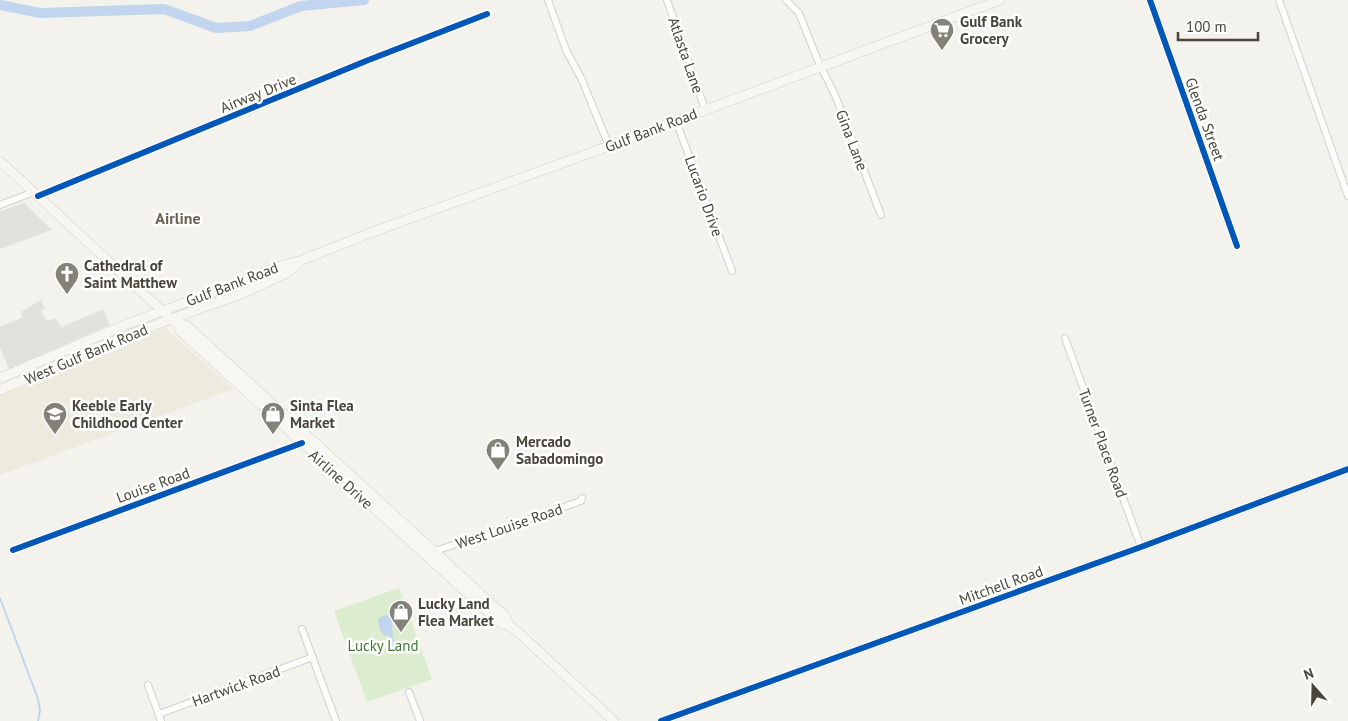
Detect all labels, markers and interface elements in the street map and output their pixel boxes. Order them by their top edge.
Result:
scale bar [1178,10,1258,42]
place label: Gulf Bank Grocery [960,12,1023,48]
street label: Atlasta Lane [664,15,708,95]
supermarket icon: Gulf Bank Grocery [929,17,955,51]
text: 100 m [1186,17,1227,36]
street label: Airway Drive [217,69,299,117]
street label: Glenda Street [1181,75,1229,163]
street label: Gulf Bank Road [602,104,700,156]
street label: Gina Lane [832,107,872,173]
street label: Lucario Drive [681,153,727,239]
district label: Airline [155,208,201,228]
place label: Cathedral of Saint Matthew [84,256,177,292]
street label: Gulf Bank Road [183,258,281,310]
church icon: Cathedral of Saint Matthew [54,261,80,295]
street label: West Gulf Bank Road [21,319,151,389]
street label: Turner Place Road [1074,386,1132,500]
place label: Keeble Early Childhood Center [72,396,183,432]
place label: Sinta Flea Market [290,396,354,432]
school or university icon: Keeble Early Childhood Center [42,401,68,435]
shop icon: Sinta Flea Market [260,401,286,435]
place label: Mercado Sabadomingo [516,432,603,468]
shop icon: Mercado Sabadomingo [485,437,511,471]
street label: Airline Drive [305,445,377,513]
street label: Louise Road [114,463,192,507]
street label: West Louise Road [453,499,565,553]
street label: Mitchell Road [956,561,1046,609]
place label: Lucky Land Flea Market [418,594,494,630]
shop icon: Lucky Land Flea Market [388,599,414,633]
park label: Lucky Land [347,636,419,655]
street label: Hartwick Road [189,661,283,711]
north arrow [1288,661,1338,711]
text: N [1301,664,1316,684]

